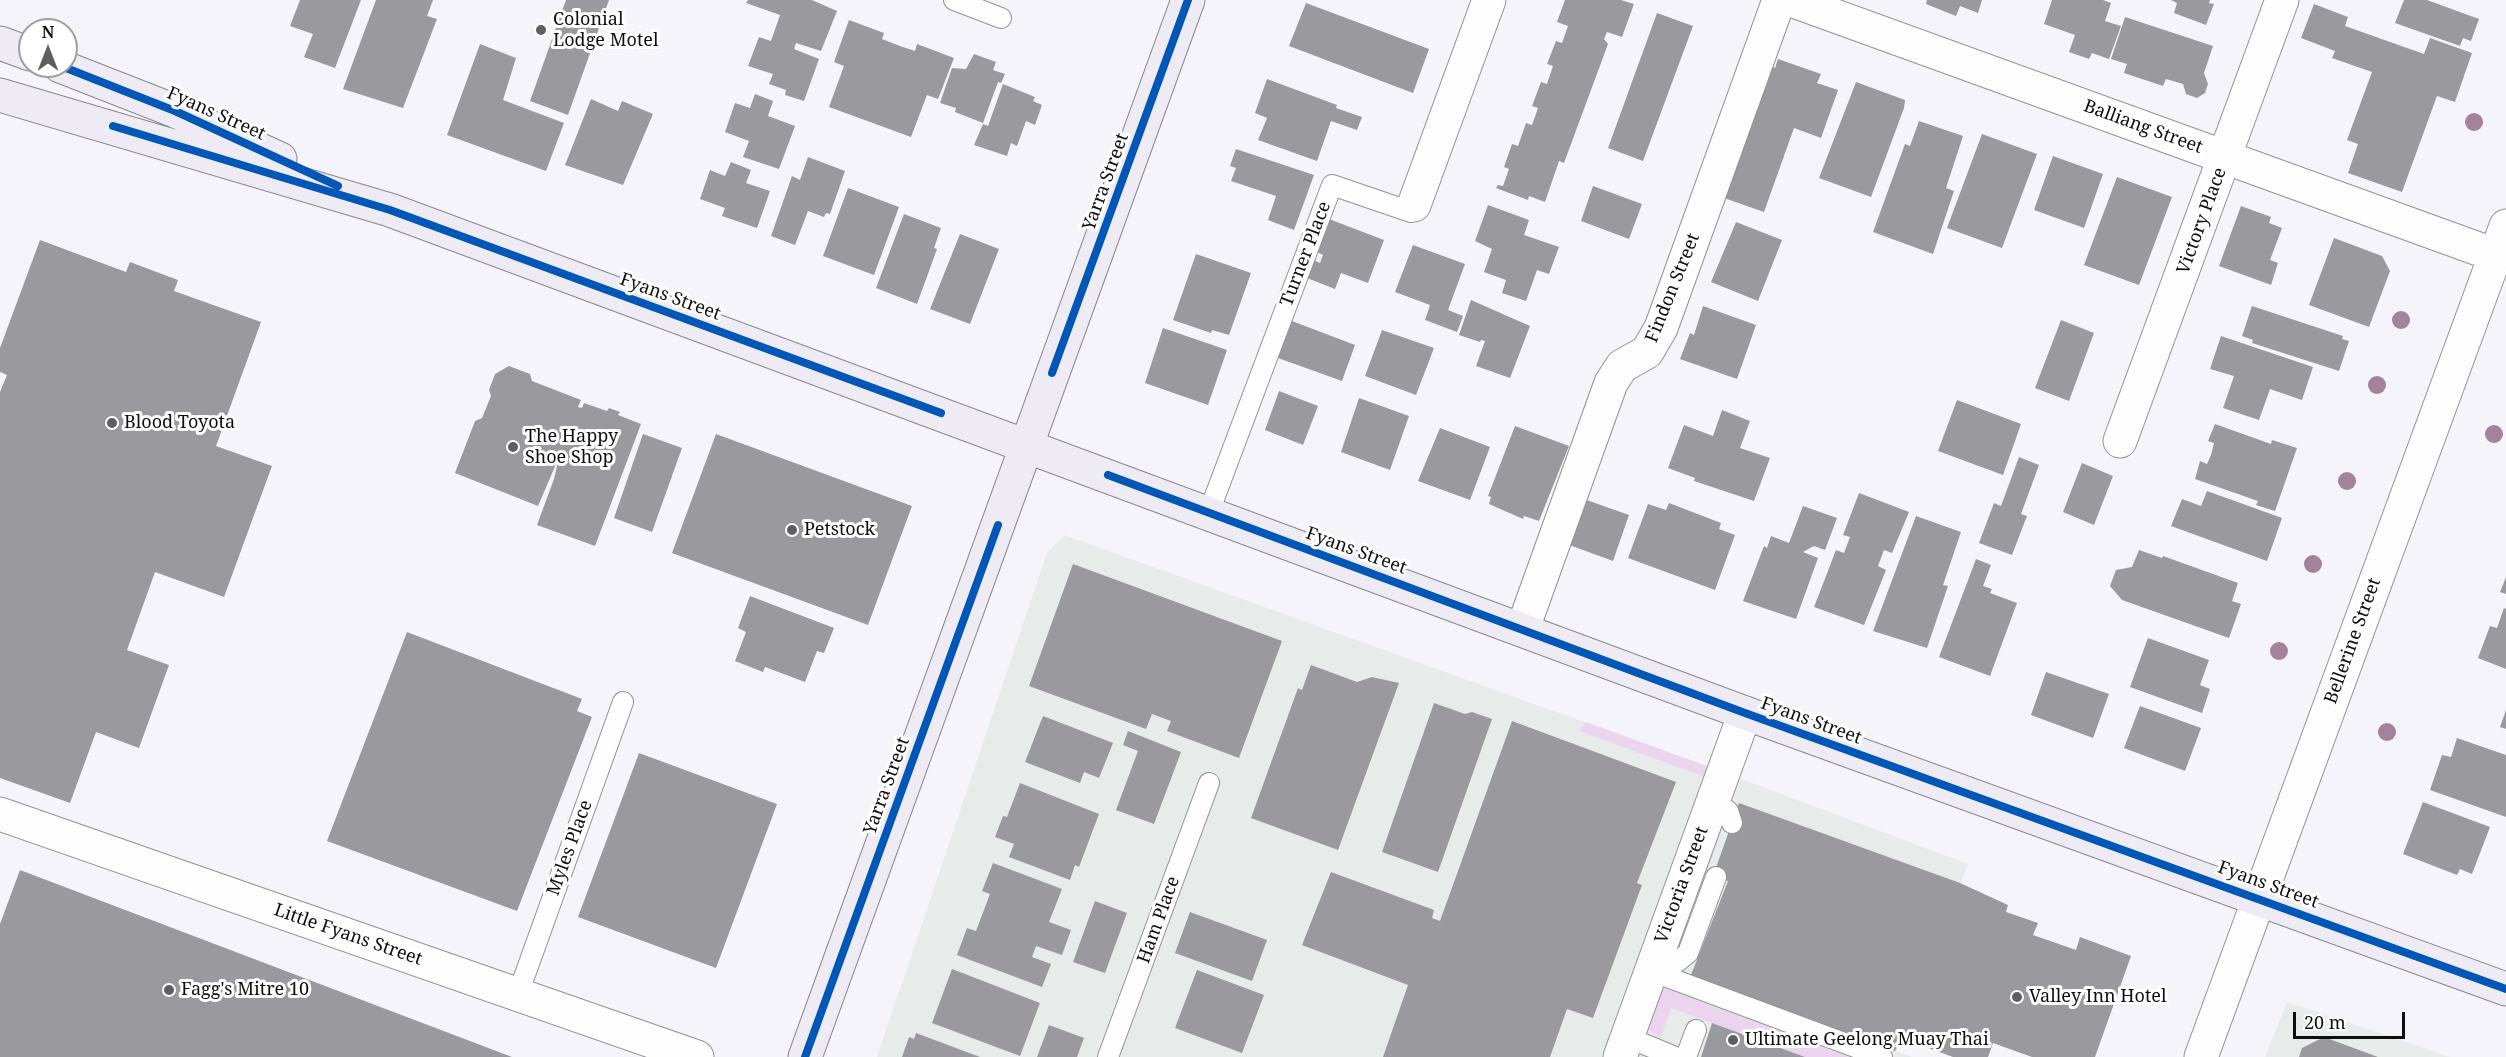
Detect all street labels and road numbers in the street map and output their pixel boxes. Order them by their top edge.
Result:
street label: Fyans Street [163,83,269,145]
street label: Balliang Street [2081,95,2205,159]
street label: Yarra Street [1078,130,1134,234]
street label: Victory Place [2173,165,2231,277]
street label: Turner Place [1276,199,1336,309]
street label: Findon Street [1641,230,1705,346]
street label: Fyans Street [617,269,723,325]
street label: Fyans Street [1303,523,1409,579]
street label: Bellerine Street [2320,575,2386,707]
street label: Fyans Street [1758,693,1864,749]
street label: Yarra Street [859,734,915,838]
street label: Myles Place [543,797,597,899]
street label: Victoria Street [1651,824,1713,946]
street label: Fyans Street [2215,857,2321,913]
street label: Ham Place [1133,873,1185,967]
street label: Little Fyans Street [271,900,425,970]

